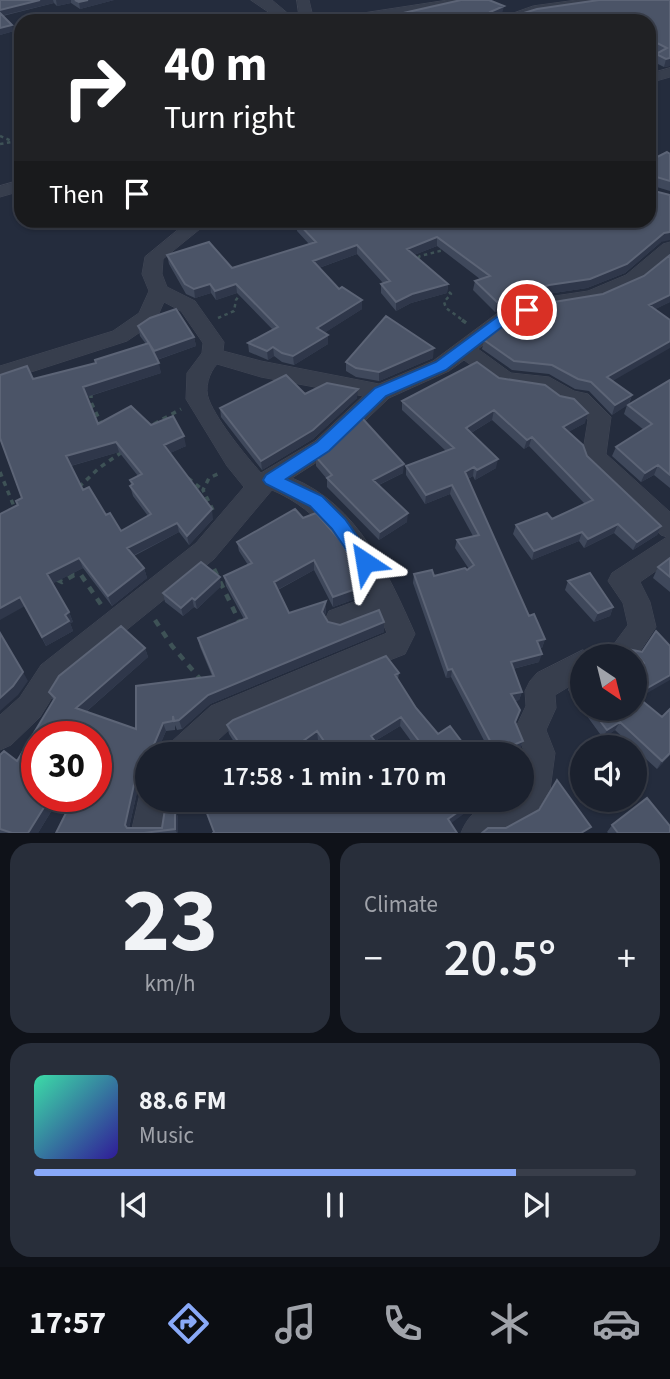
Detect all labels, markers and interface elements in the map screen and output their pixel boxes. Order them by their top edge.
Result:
text: 40 m [164,30,268,100]
icon: right [49,42,140,133]
text: Turn right [164,95,295,141]
icon: arrive [118,175,156,213]
text: Then [49,176,104,213]
pin [497,280,557,340]
icon: arrive [508,291,546,329]
position arrow [328,525,402,599]
north arrow [570,644,648,721]
map controls [570,644,647,812]
speed limit sign: 30 [21,721,112,812]
button: sound [570,735,647,812]
text: 17:58 · 1 min · 170 m [222,758,447,795]
text: 23 [122,857,218,986]
text: Climate [364,888,438,921]
text: 20.5° [444,922,556,996]
text: − [364,932,383,986]
text: + [617,932,636,986]
text: km/h [144,967,196,1000]
text: 88.6 FM [139,1082,227,1119]
text: Music [139,1119,194,1152]
icon: previous [115,1186,153,1224]
icon: pause [316,1186,354,1224]
icon: next [517,1186,555,1224]
icon: directions [164,1299,213,1348]
icon: music [271,1299,320,1348]
icon: phone [378,1299,427,1348]
icon: climate [485,1299,534,1348]
icon: car [592,1299,641,1348]
text: 17:57 [29,1300,106,1346]

